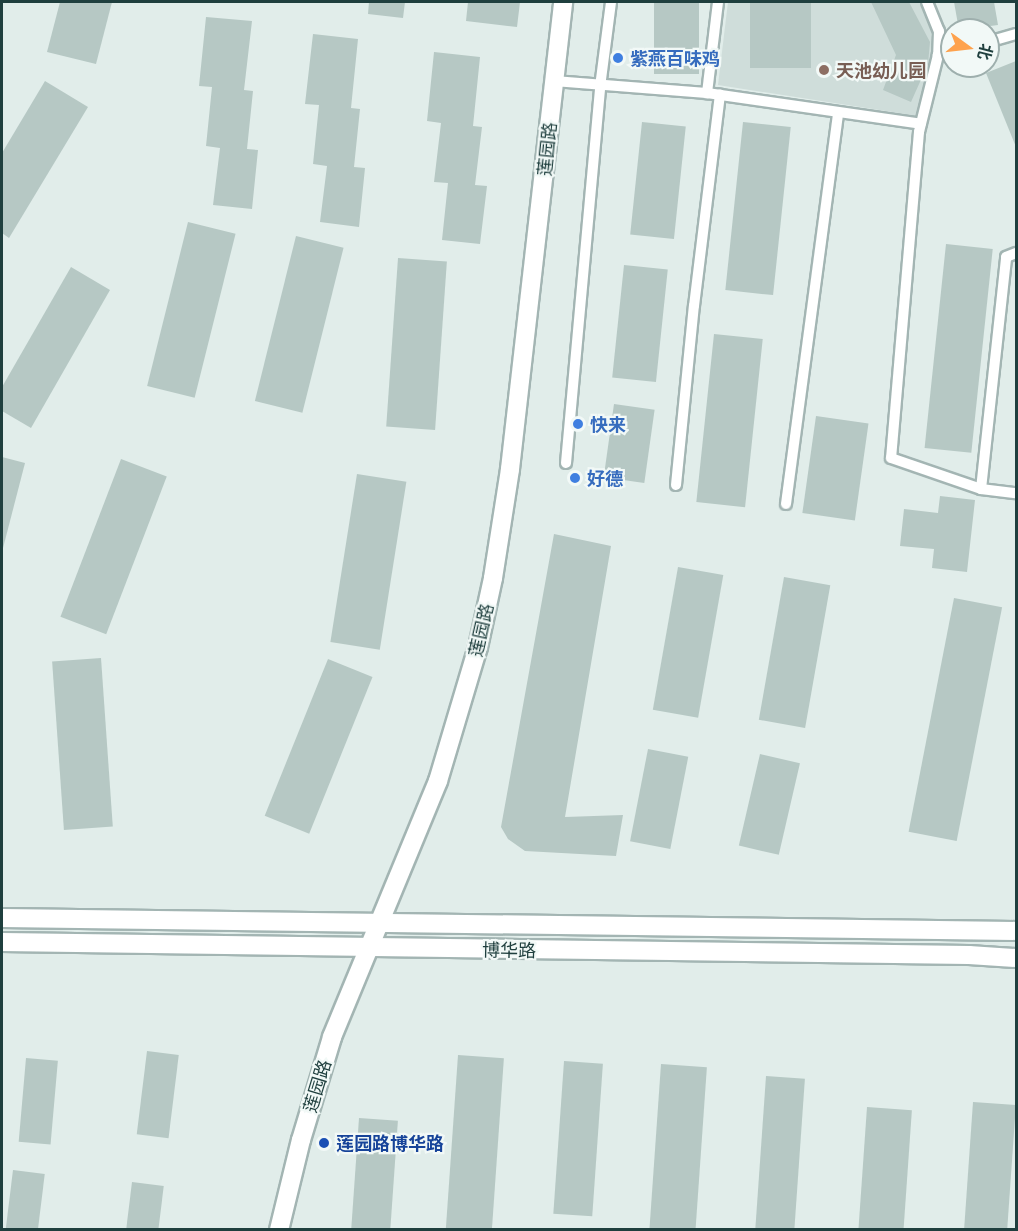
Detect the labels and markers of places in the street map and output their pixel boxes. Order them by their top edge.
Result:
place label: 紫燕百味鸡 [630,47,720,69]
marker: 紫燕百味鸡 [611,51,625,65]
place label: 天池幼儿园 [836,59,926,81]
marker: 天池幼儿园 [817,63,831,77]
place label: 快来 [590,413,626,435]
marker: 快来 [571,417,585,431]
place label: 好德 [587,467,623,489]
marker: 好德 [568,471,582,485]
place label: 莲园路博华路 [336,1132,444,1154]
marker: 莲园路博华路 [317,1136,331,1150]

